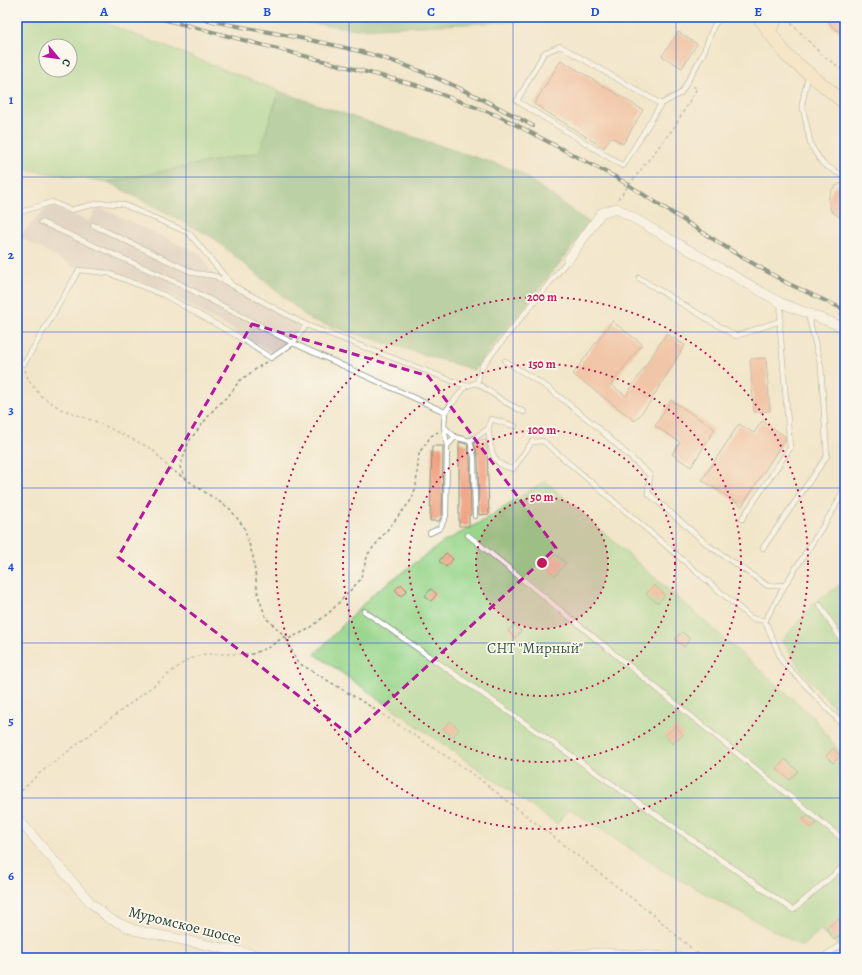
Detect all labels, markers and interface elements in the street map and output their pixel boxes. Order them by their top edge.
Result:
text: A [99,3,109,20]
text: B [263,3,271,20]
text: C [427,3,435,20]
text: D [590,3,600,20]
text: E [754,3,762,20]
north arrow [38,38,78,78]
text: С [58,56,75,69]
text: 1 [9,91,14,108]
text: 2 [8,246,15,263]
text: 200 m [527,289,557,305]
text: 150 m [528,356,556,372]
text: 3 [8,401,14,418]
text: 100 m [528,422,556,438]
text: 50 m [530,489,554,505]
centre of rings [535,556,549,570]
text: 4 [8,557,14,574]
park label: СНТ "Мирный" [487,638,583,658]
text: 5 [8,712,14,729]
text: 6 [8,867,14,884]
street label: Муромское шоссе [127,901,244,949]

